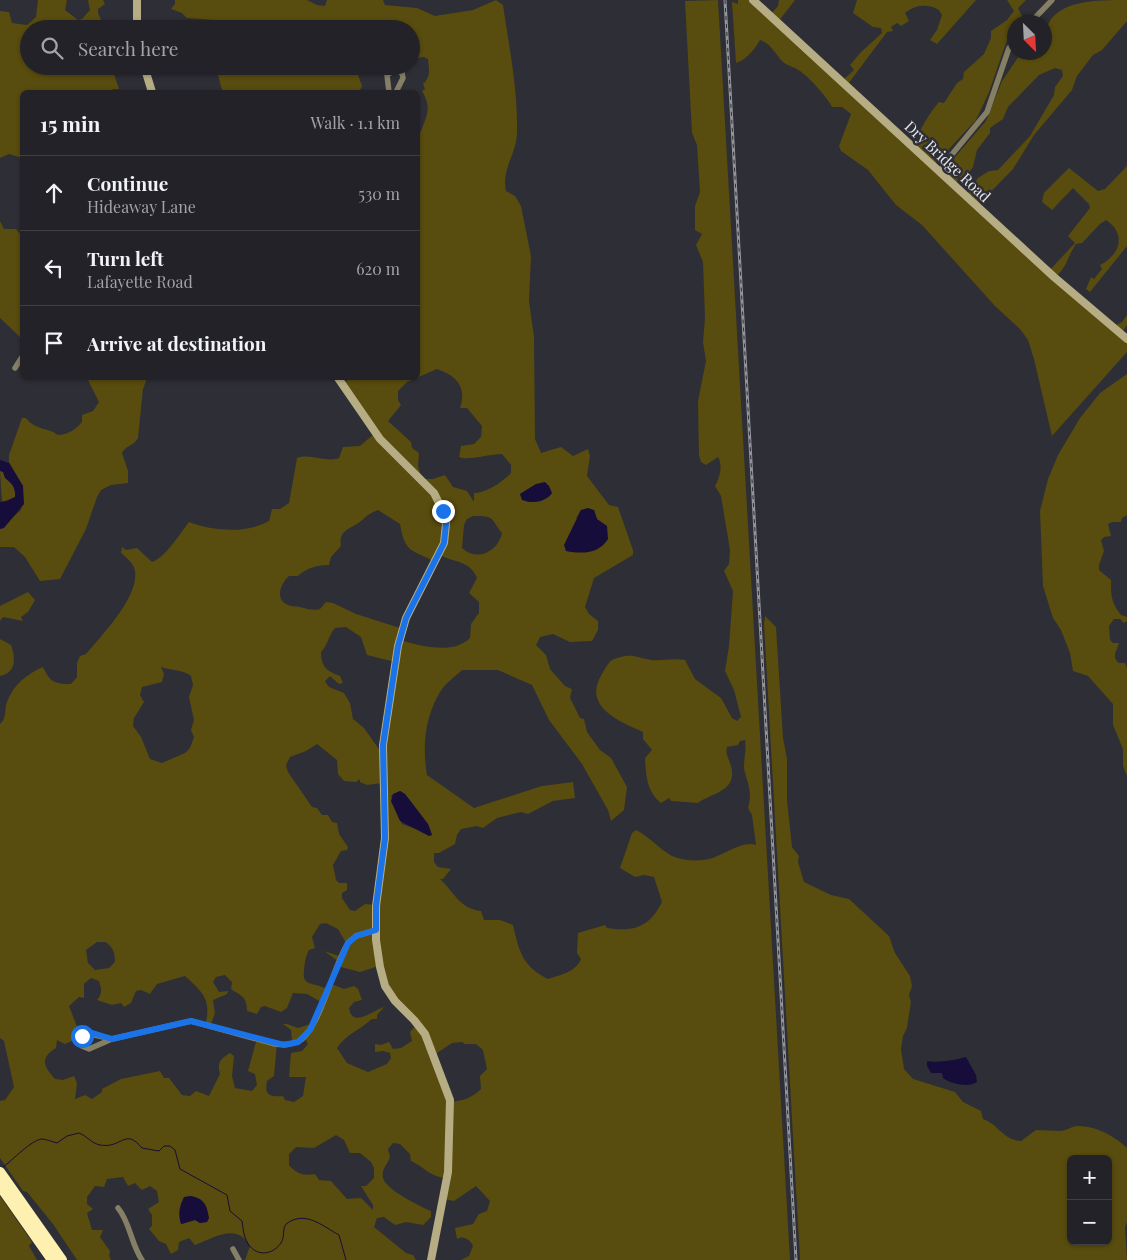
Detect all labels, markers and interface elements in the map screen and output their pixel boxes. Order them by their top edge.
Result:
north arrow [1007,15,1052,60]
search box [20,20,420,75]
icon: search [38,34,66,62]
text: Search here [78,35,178,61]
text: 15 min [40,109,101,137]
text: Walk · 1.1 km [311,112,400,133]
street label: Dry Bridge Road [901,116,996,206]
text: Continue [87,170,168,196]
icon: ahead [40,179,68,207]
text: 530 m [358,183,400,204]
text: Hideaway Lane [87,196,196,217]
text: Turn left [87,245,164,271]
icon: left [40,254,68,282]
text: 620 m [356,258,400,279]
text: Lafayette Road [87,271,193,292]
icon: arrive [40,329,68,357]
text: Arrive at destination [87,330,267,356]
route end [432,500,455,523]
route start [71,1025,94,1048]
map controls [1067,1155,1112,1245]
button: + [1067,1155,1112,1200]
button: − [1067,1200,1112,1245]

